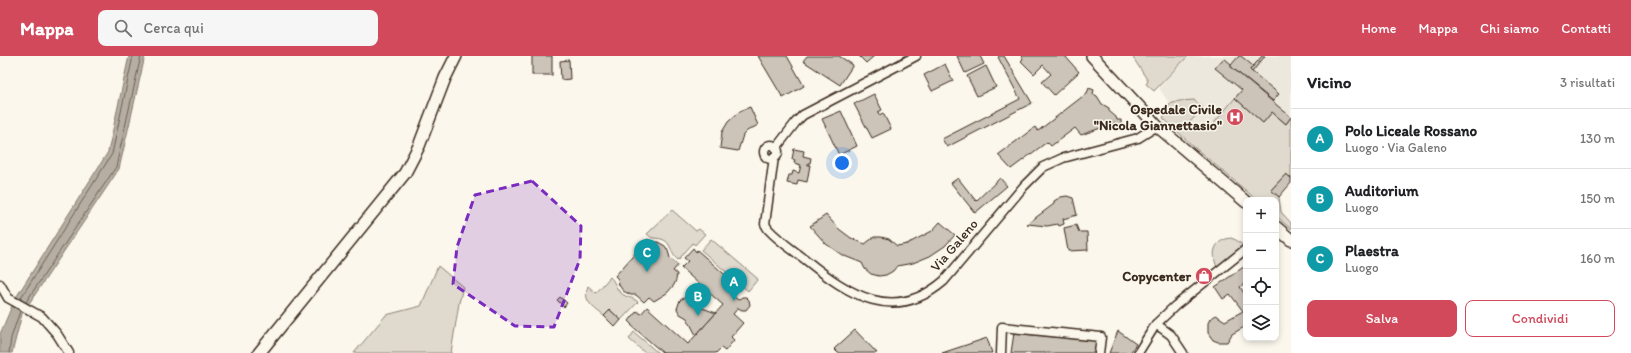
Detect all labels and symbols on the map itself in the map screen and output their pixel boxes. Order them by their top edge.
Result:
place label: Ospedale Civile "Nicola Giannettasio" [1094,101,1222,134]
hospital icon: Ospedale Civile "Nicola Giannettasio" [1225,107,1245,127]
your location [832,153,852,173]
street label: Via Galeno [927,216,982,275]
pin: C [634,239,660,272]
shop icon: Copycenter [1194,266,1214,286]
pin: A [721,268,747,301]
place label: Copycenter [1122,268,1191,285]
pin: B [685,283,711,316]

